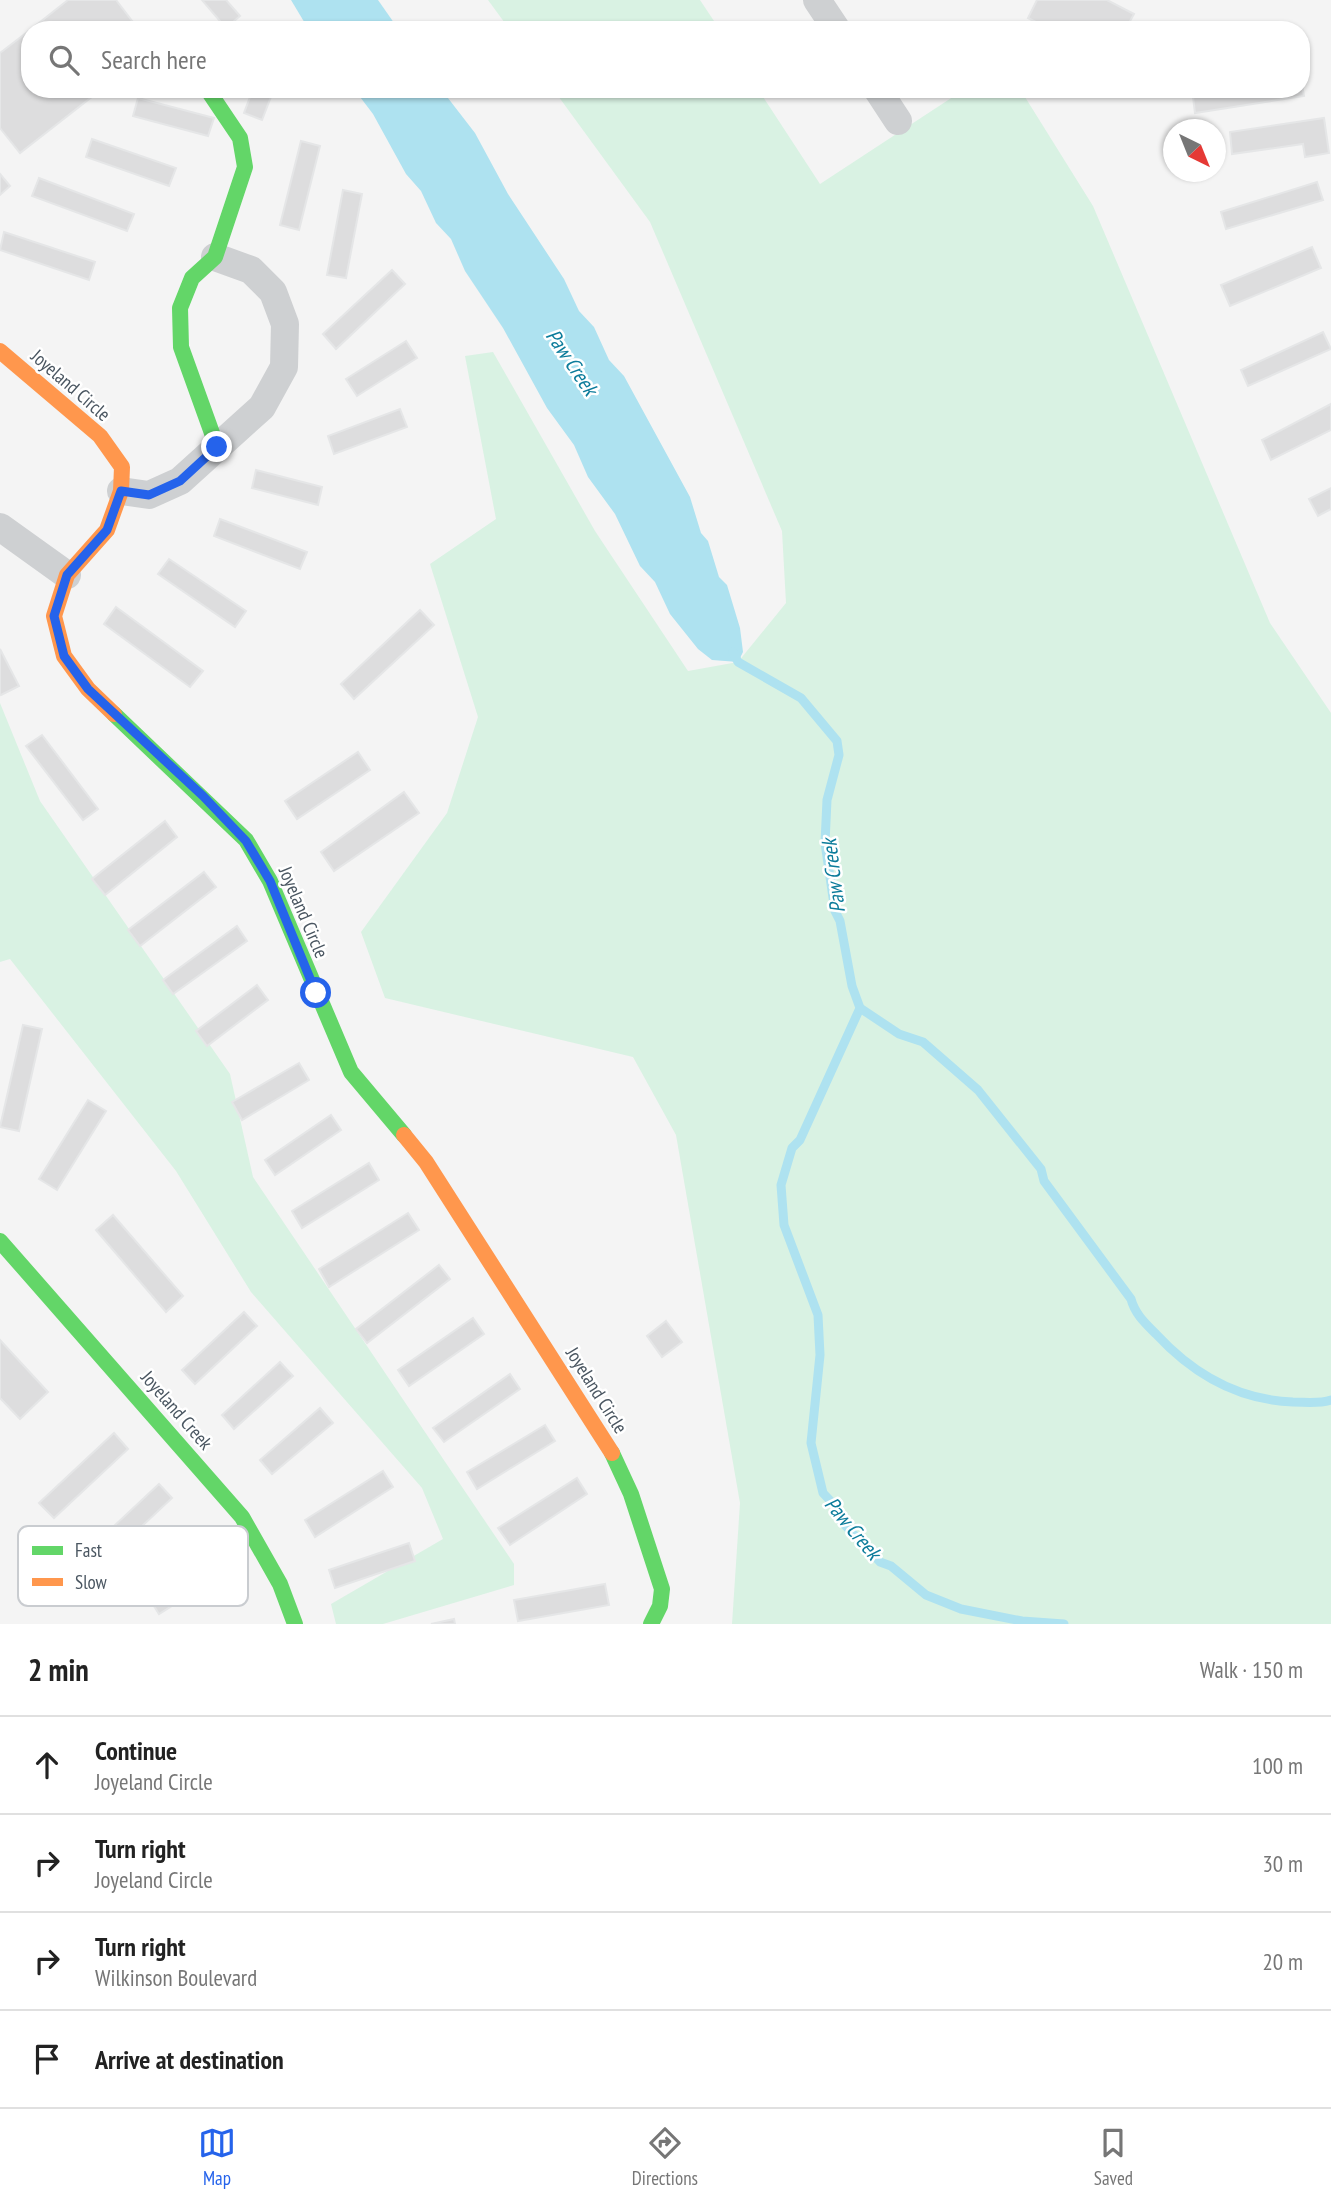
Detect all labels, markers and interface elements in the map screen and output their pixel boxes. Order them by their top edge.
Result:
search box [21,21,1310,98]
icon: search [45,41,83,79]
text: Search here [101,43,207,76]
north arrow [1163,119,1226,182]
water label: Paw Creek [540,324,606,403]
street label: Joyeland Circle [26,343,116,426]
route end [201,431,232,462]
water label: Paw Creek [815,835,851,914]
street label: Joyeland Circle [274,862,334,962]
route start [300,977,331,1008]
street label: Joyeland Circle [561,1342,633,1438]
street label: Joyeland Creek [136,1365,218,1455]
water label: Paw Creek [819,1491,889,1567]
legend [18,1526,248,1606]
text: Fast [75,1538,103,1562]
text: Slow [75,1570,108,1594]
text: 2 min [28,1650,89,1689]
text: Walk · 150 m [1200,1655,1303,1684]
text: Continue [95,1734,177,1767]
icon: ahead [28,1746,66,1784]
text: 100 m [1252,1751,1303,1780]
text: Joyeland Circle [95,1767,213,1796]
text: Turn right [95,1832,186,1865]
icon: right [28,1844,66,1882]
text: 30 m [1262,1849,1303,1878]
text: Joyeland Circle [95,1865,213,1894]
text: Turn right [95,1930,186,1963]
icon: right [28,1942,66,1980]
text: 20 m [1262,1947,1303,1976]
text: Wilkinson Boulevard [95,1963,257,1992]
icon: arrive [28,2040,66,2078]
text: Arrive at destination [95,2043,284,2076]
tab: Map [198,2124,236,2190]
tab: Directions [632,2124,698,2190]
tab: Saved [1094,2124,1133,2190]

